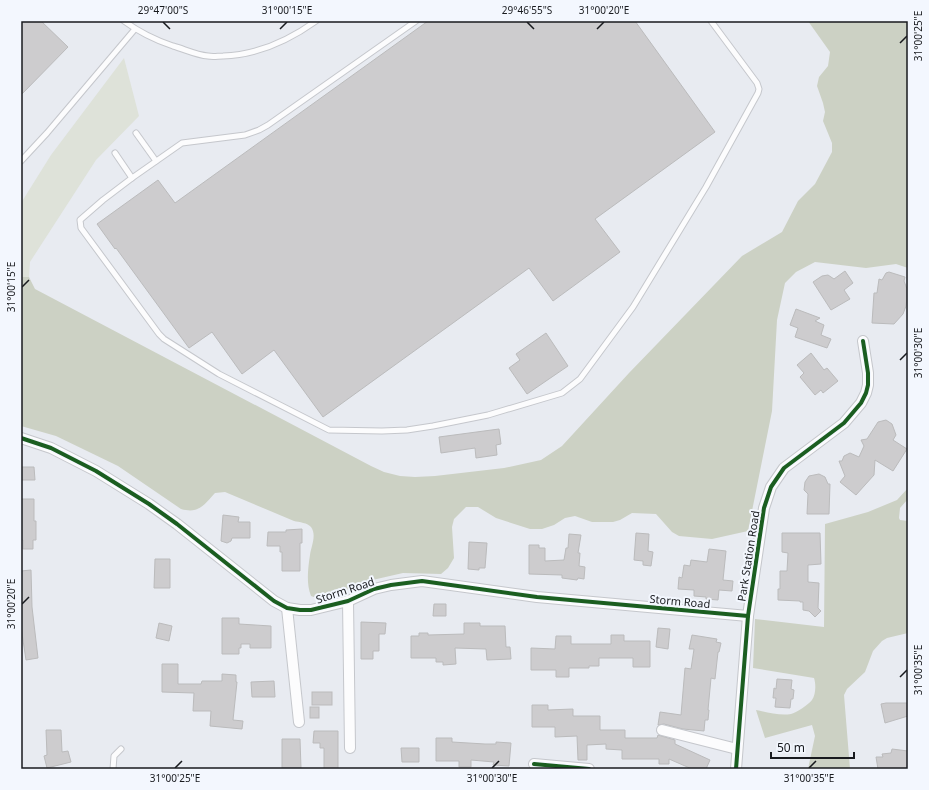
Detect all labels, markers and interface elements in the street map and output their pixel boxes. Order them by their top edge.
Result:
text: 29°47'00"S [138,3,189,17]
text: 31°00'15"E [262,3,312,17]
text: 29°46'55"S [502,3,553,17]
text: 31°00'20"E [579,3,629,17]
text: 31°00'25"E [911,11,925,61]
text: 31°00'15"E [4,262,18,312]
text: 31°00'30"E [911,328,925,378]
street label: Park Station Road [733,509,763,603]
street label: Storm Road [314,573,376,607]
text: 31°00'20"E [4,579,18,629]
street label: Storm Road [649,591,711,611]
text: 31°00'35"E [911,645,925,695]
scale bar [771,734,854,760]
text: 50 m [777,739,805,756]
text: 31°00'25"E [150,771,200,785]
text: 31°00'30"E [467,771,517,785]
text: 31°00'35"E [784,771,834,785]

